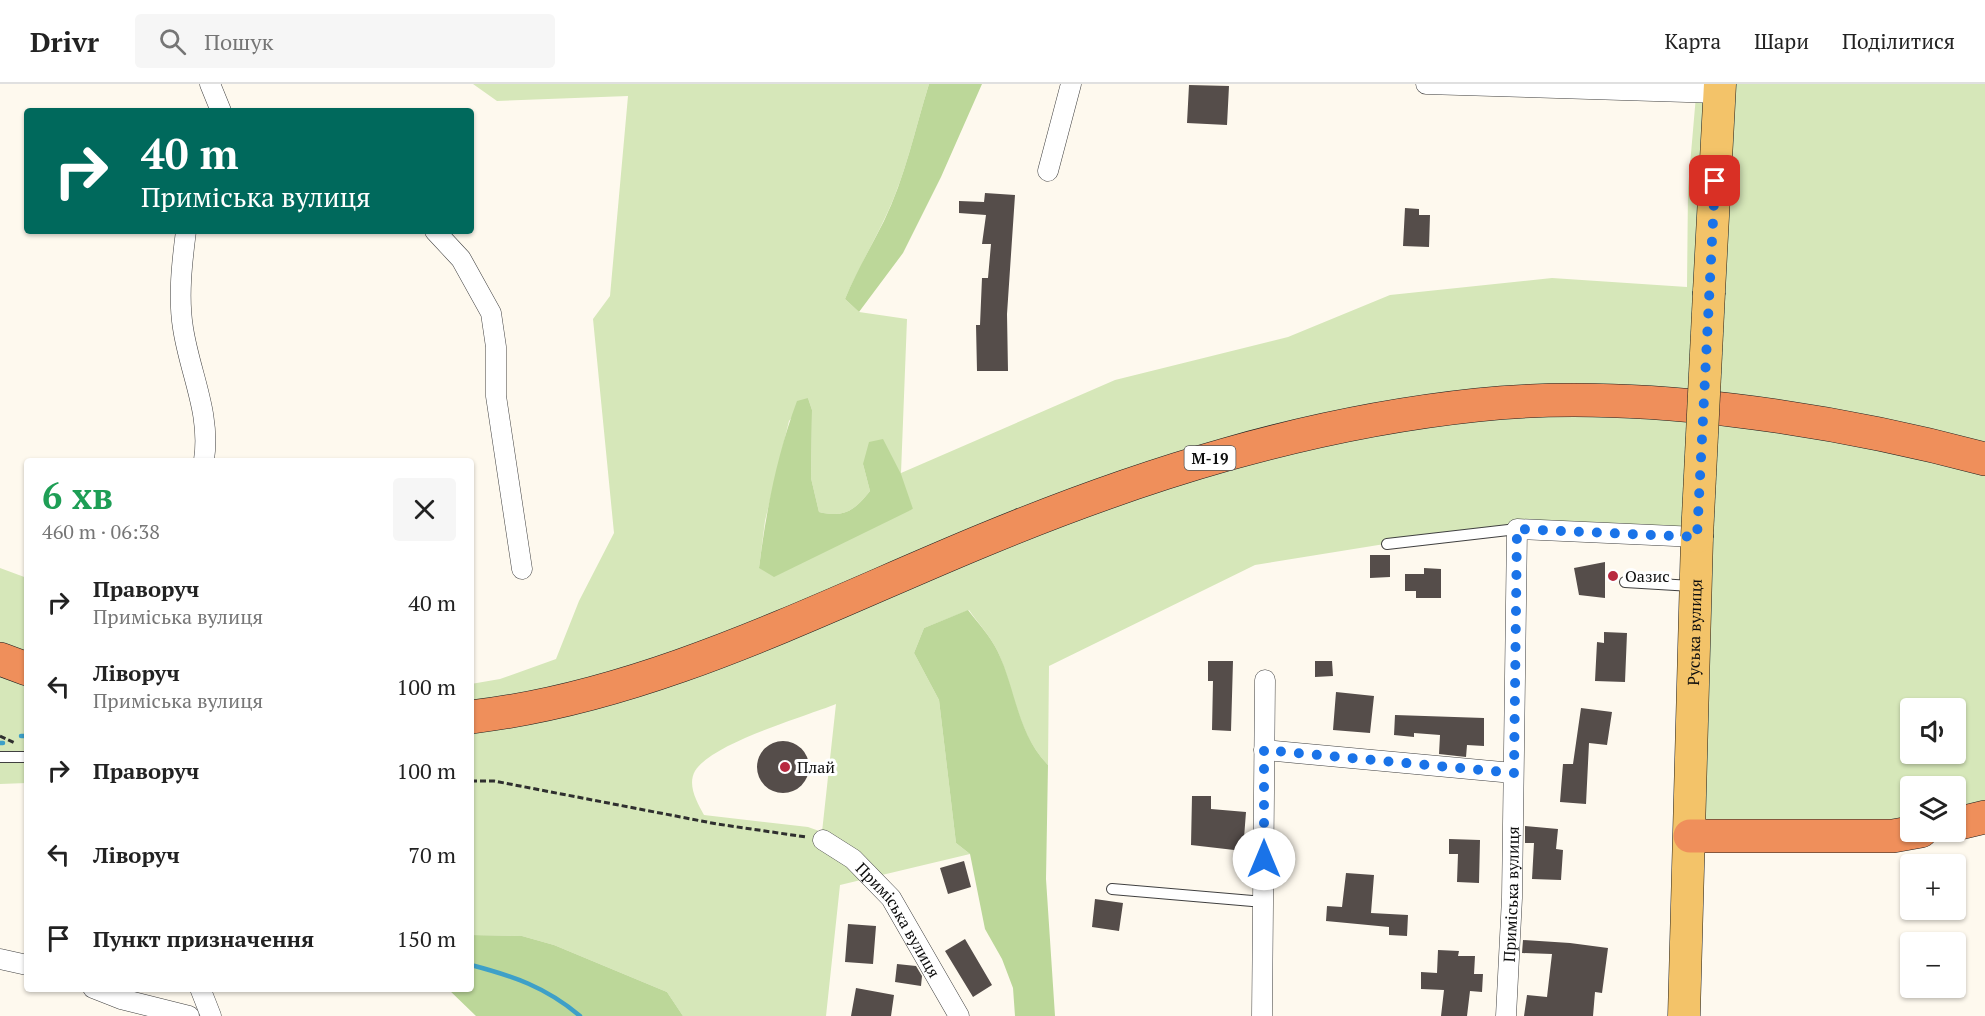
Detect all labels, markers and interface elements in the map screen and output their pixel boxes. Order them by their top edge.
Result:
search box [135,14,555,68]
text: Drivr [30,23,99,60]
icon: search [156,25,189,58]
text: Пошук [204,27,273,56]
text: Карта [1664,27,1721,55]
text: Шари [1754,27,1809,55]
text: Поділитися [1842,27,1955,55]
text: 40 m [141,125,239,181]
icon: right [42,132,120,210]
pin [1689,155,1740,206]
icon: arrive [1698,164,1731,197]
text: Приміська вулиця [141,179,371,215]
road number: М-19 [1184,446,1236,470]
text: 6 хв [42,472,113,519]
button: close [393,478,456,541]
text: 460 m · 06:38 [42,518,160,545]
place label: Оазис [1625,565,1670,587]
marker: Оазис [1606,569,1620,583]
text: Праворуч [93,574,199,603]
street label: Руська вулиця [1682,579,1707,686]
icon: right [42,586,75,619]
text: 40 m [408,588,456,617]
text: Приміська вулиця [93,603,263,630]
text: Ліворуч [93,658,180,687]
icon: left [42,670,75,703]
text: 100 m [396,672,456,701]
text: Приміська вулиця [93,687,263,714]
map controls [1900,698,1966,998]
button: sound [1900,698,1966,764]
icon: right [42,754,75,787]
text: Праворуч [93,756,199,785]
text: 100 m [396,756,456,785]
place label: Плай [797,756,835,778]
marker: Плай [778,760,792,774]
button: layers [1900,776,1966,842]
street label: Приміська вулиця [1498,826,1524,963]
position arrow [1232,827,1296,891]
icon: left [42,838,75,871]
text: Ліворуч [93,840,180,869]
text: 70 m [408,840,456,869]
button: + [1900,854,1966,920]
street label: Приміська вулиця [851,857,946,982]
icon: arrive [42,922,75,955]
text: Пункт призначення [93,924,314,953]
text: 150 m [396,924,456,953]
button: − [1900,932,1966,998]

